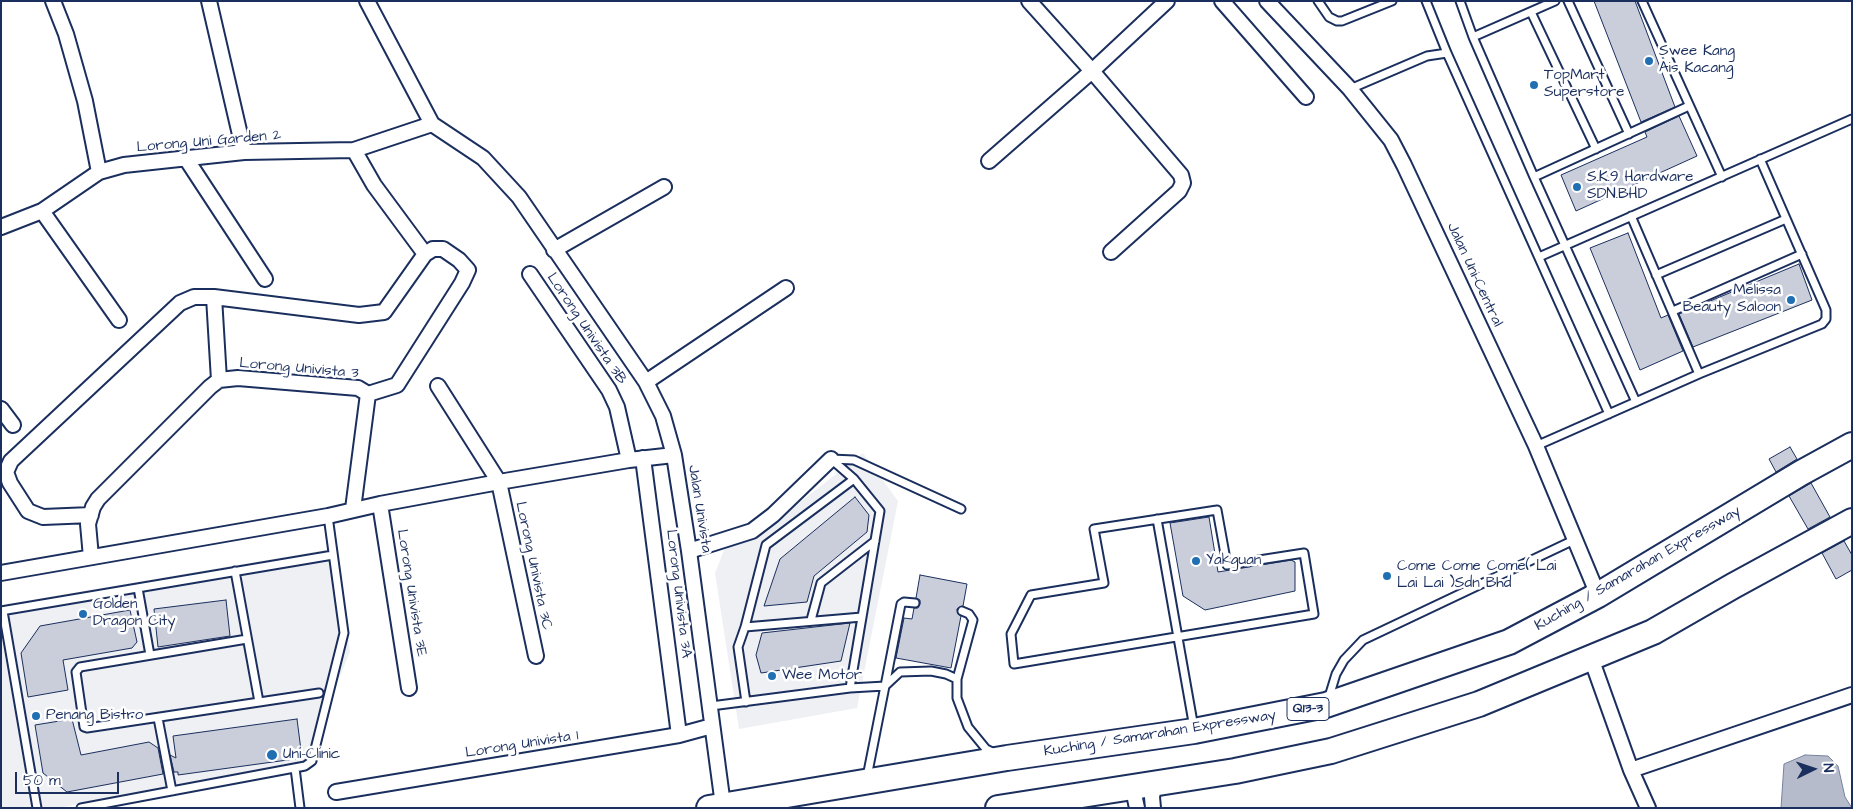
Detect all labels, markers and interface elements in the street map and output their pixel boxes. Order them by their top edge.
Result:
place label: Swee Kang Ais Kacang [1659,43,1735,78]
marker: Swee Kang Ais Kacang [1643,55,1655,67]
place label: TopMart Superstore [1544,67,1624,102]
marker: TopMart Superstore [1528,79,1540,91]
street label: Lorong Uni Garden 2 [136,127,282,157]
place label: S.K.9 Hardware SDN.BHD [1587,169,1693,204]
marker: S.K.9 Hardware SDN.BHD [1571,181,1583,193]
street label: Jalan Uni-Central [1442,220,1506,330]
street label: Lorong Univista 3B [542,270,630,388]
place label: Melissa Beauty Saloon [1683,282,1781,317]
marker: Melissa Beauty Saloon [1785,294,1797,306]
street label: Lorong Univista 3 [239,355,359,383]
street label: Jalan Univista [683,464,715,554]
street label: Lorong Univista 3C [511,500,555,632]
street label: Kuching / Samarahan Expressway [1532,503,1744,635]
street label: Lorong Univista 3E [392,528,430,658]
street label: Lorong Univista 3A [661,529,695,659]
place label: Yakguan [1206,552,1261,570]
marker: Yakguan [1190,555,1202,567]
place label: Come Come Come( Lai Lai Lai )Sdn Bhd [1397,558,1556,593]
marker: Come Come Come( Lai Lai Lai )Sdn Bhd [1381,570,1393,582]
place label: Golden Dragon City [93,596,176,631]
marker: Golden Dragon City [77,608,89,620]
place label: Wee Motor [782,667,862,685]
marker: Wee Motor [766,670,778,682]
road number: Q13-3 [1287,698,1329,721]
place label: Penang Bistro [46,707,143,725]
street label: Kuching / Samarahan Expressway [1043,707,1277,761]
marker: Penang Bistro [30,710,42,722]
street label: Lorong Univista 1 [464,727,580,763]
north arrow [1788,744,1838,794]
place label: Uni-Clinic [283,746,340,764]
marker: Uni-Clinic [265,748,279,762]
scale bar [18,762,121,794]
text: N [1818,763,1838,773]
text: 50 m [23,770,61,791]

